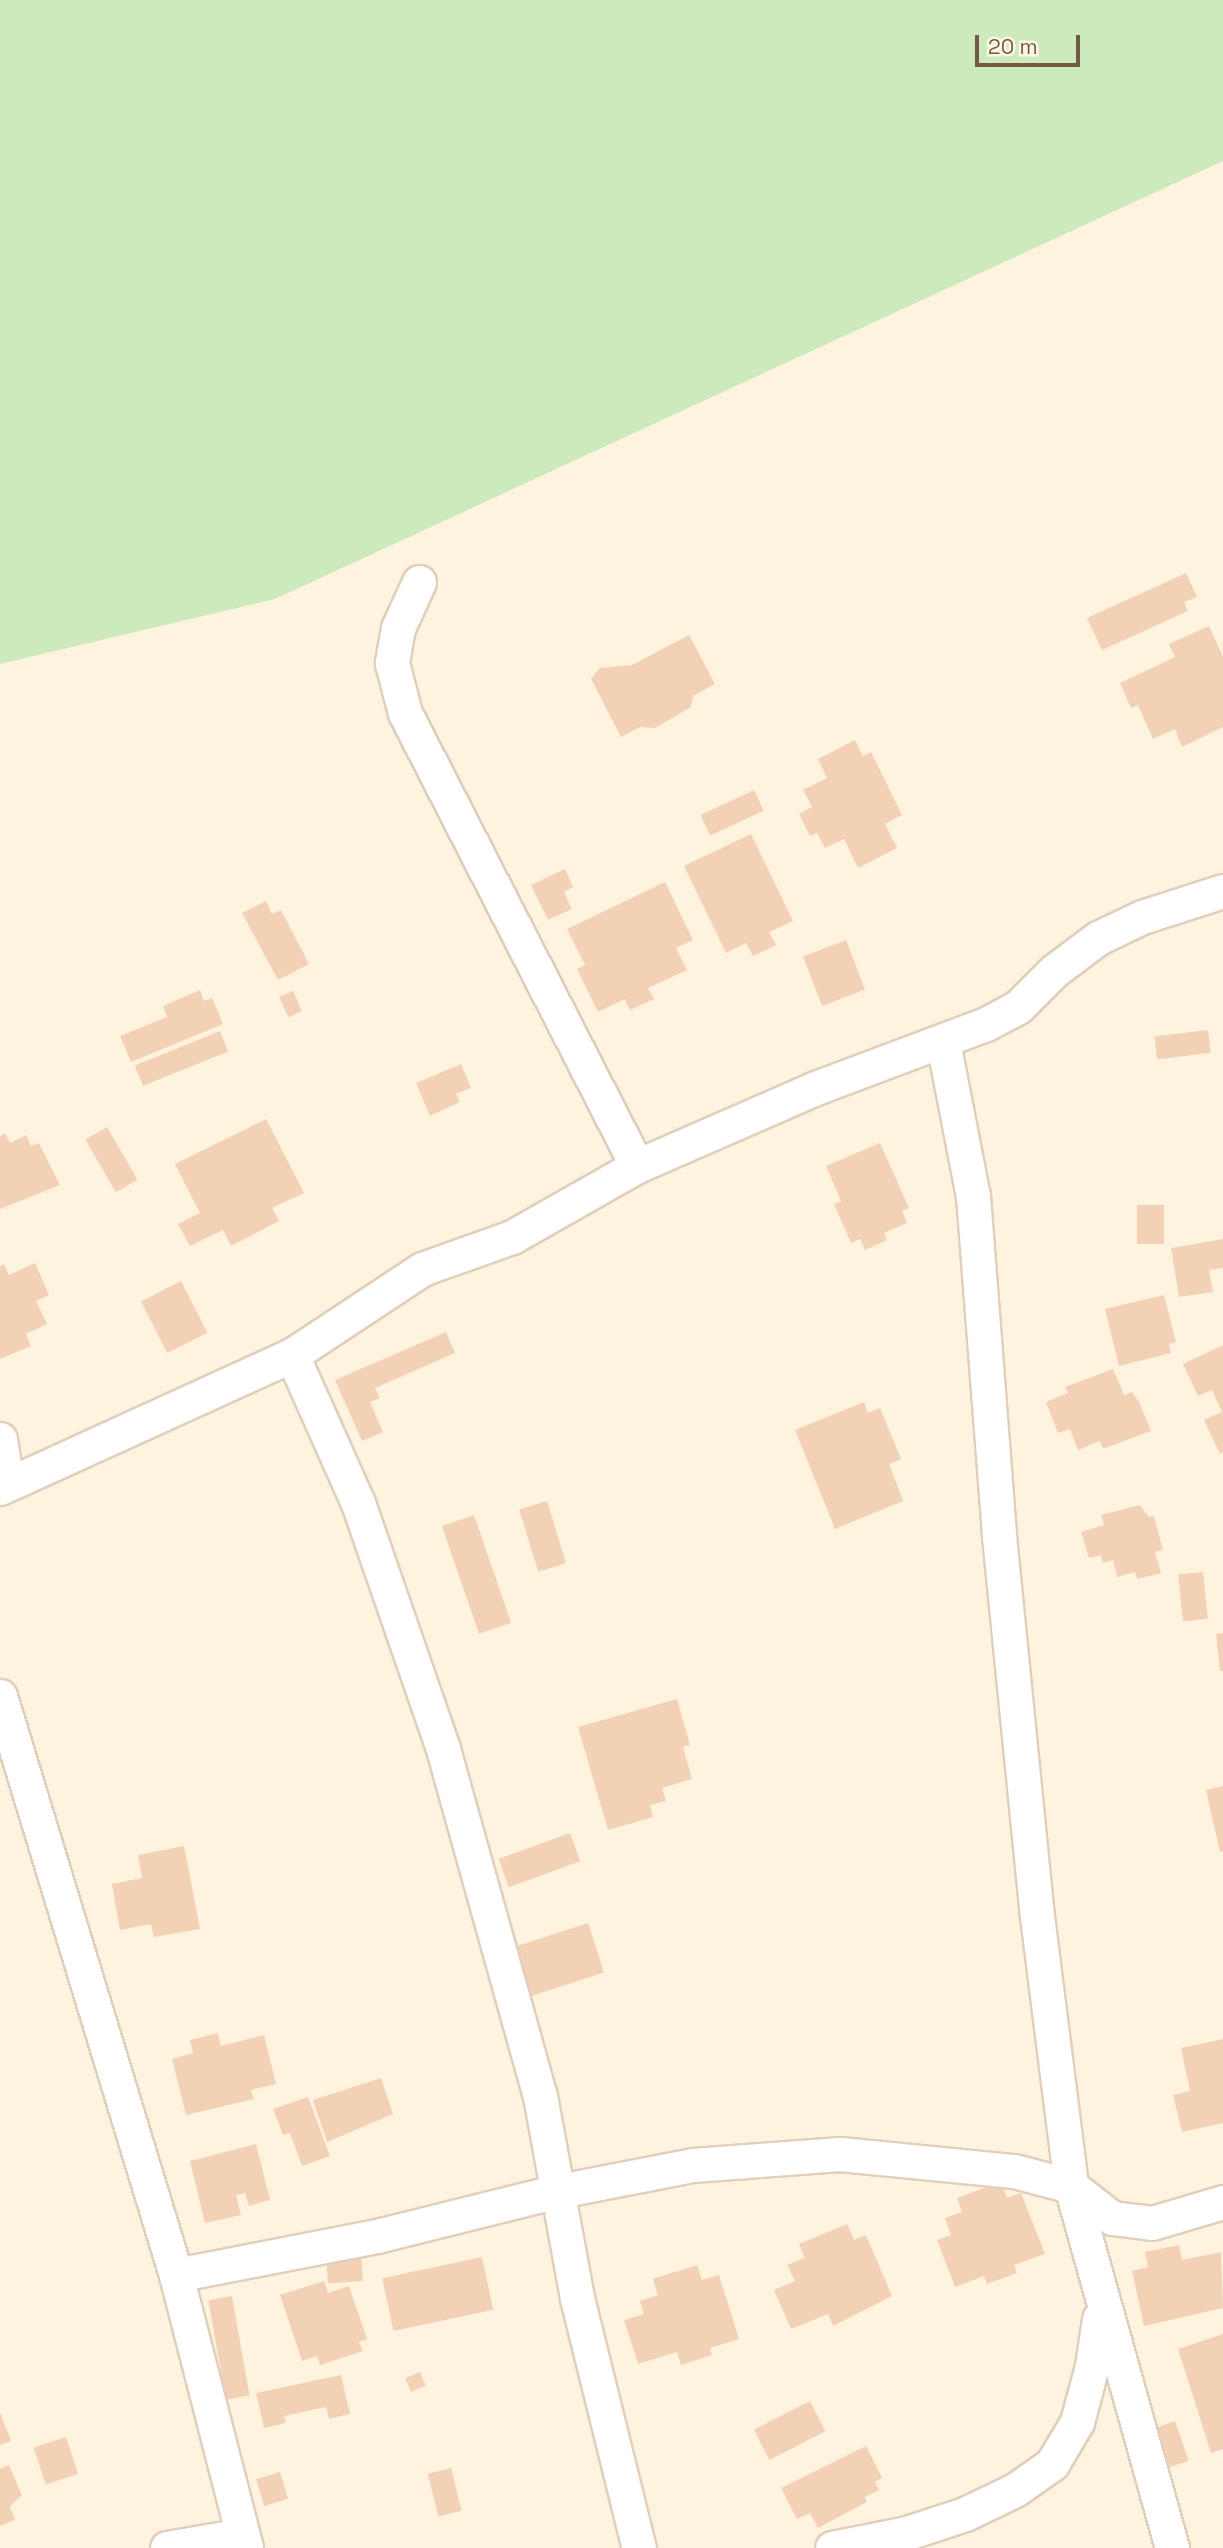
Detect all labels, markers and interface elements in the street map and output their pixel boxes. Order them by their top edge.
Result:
scale bar [978,21,1083,65]
text: 20 m [988,33,1038,60]

